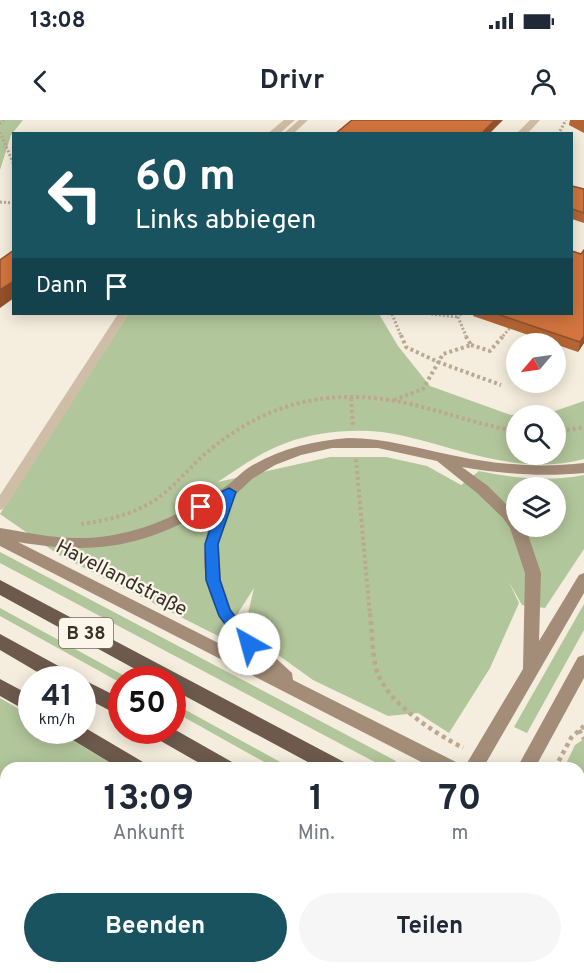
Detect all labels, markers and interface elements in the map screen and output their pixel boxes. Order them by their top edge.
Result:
text: 13:08 [30,8,86,35]
text: Drivr [260,64,324,98]
icon: back [24,65,57,98]
icon: person [527,65,560,98]
text: 60 m [135,152,236,205]
icon: left [36,156,114,234]
text: Links abbiegen [135,204,316,238]
icon: arrive [100,270,133,303]
text: Dann [36,273,88,300]
north arrow [506,333,566,393]
map controls [506,333,566,537]
button: search [506,405,566,465]
button: layers [506,477,566,537]
pin [175,481,226,532]
icon: arrive [184,490,217,523]
street label: Havellandstraße [51,534,191,623]
position arrow [217,612,281,676]
road number: B 38 [59,618,113,648]
speed limit sign: 50 [108,666,186,744]
text: 41 [41,679,73,716]
text: km/h [39,711,75,730]
text: 13:09 [104,777,194,823]
text: 1 [309,777,323,823]
text: 70 [438,777,481,823]
text: Ankunft [113,821,185,847]
text: Min. [298,821,335,847]
text: m [451,821,468,847]
button: Beenden [24,893,287,962]
button: Teilen [299,893,561,962]

